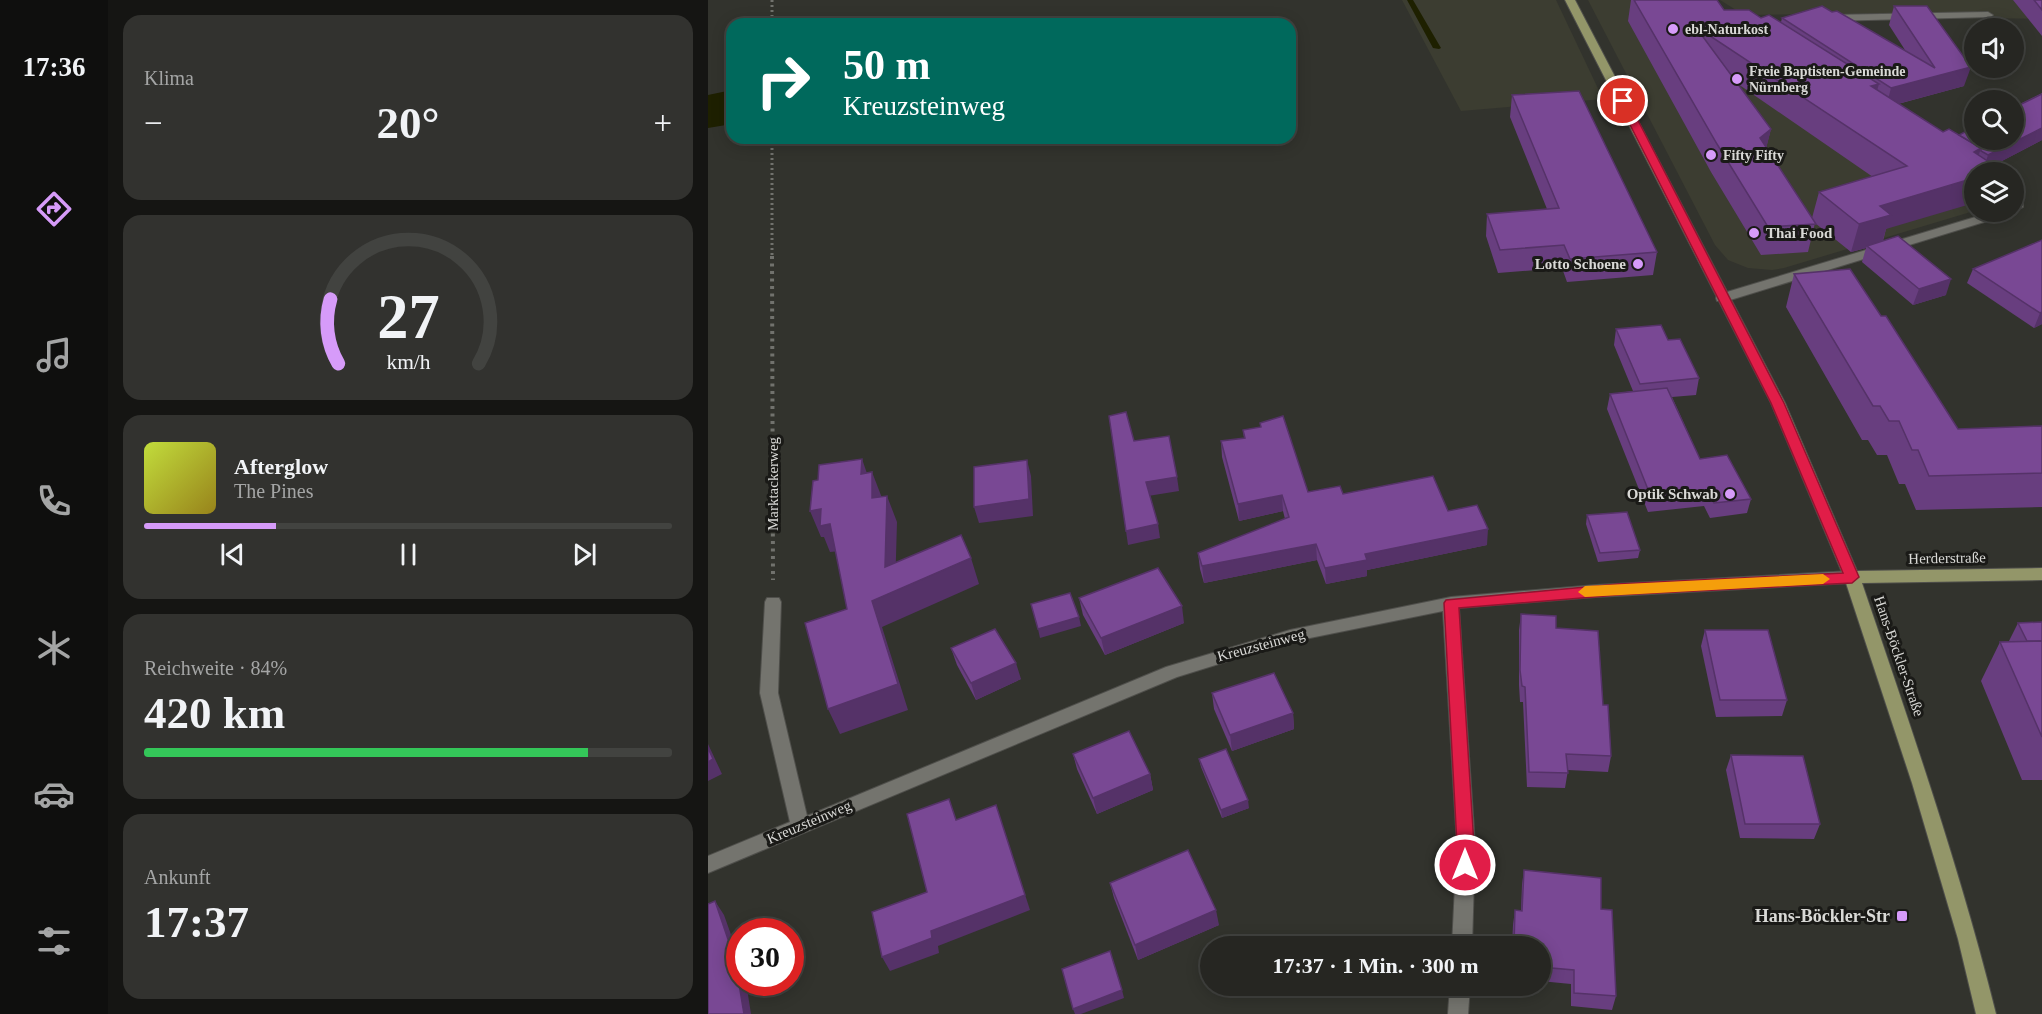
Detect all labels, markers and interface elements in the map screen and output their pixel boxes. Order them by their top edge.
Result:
map controls [1964,18,2024,222]
button: sound [1964,18,2024,78]
marker: ebl-Naturkost [1666,22,1680,36]
place label: ebl-Naturkost [1685,22,1769,37]
icon: right [744,42,822,120]
text: 50 m [843,42,931,88]
text: 17:36 [23,52,86,82]
place label: Freie Baptisten-Gemeinde Nürnberg [1749,64,1905,95]
text: Klima [144,67,194,89]
marker: Freie Baptisten-Gemeinde Nürnberg [1730,72,1744,86]
pin [1597,75,1648,126]
icon: arrive [1606,84,1639,117]
button: search [1964,90,2024,150]
text: Kreuzsteinweg [843,91,1005,121]
text: 20° [377,98,440,148]
text: − [144,105,163,141]
text: + [653,105,672,141]
marker: Fifty Fifty [1704,148,1718,162]
place label: Fifty Fifty [1723,148,1784,163]
button: layers [1964,162,2024,222]
icon: directions [33,188,75,230]
place label: Thai Food [1766,225,1833,241]
marker: Thai Food [1747,226,1761,240]
place label: Lotto Schoene [1535,256,1626,272]
marker: Lotto Schoene [1631,257,1645,271]
text: 27 [377,282,439,351]
icon: music [33,334,75,376]
text: km/h [386,351,430,375]
street label: Marktackerweg [765,436,781,531]
text: Afterglow [234,454,328,479]
icon: phone [33,480,75,522]
text: The Pines [234,480,313,502]
place label: Optik Schwab [1627,486,1718,502]
marker: Optik Schwab [1723,487,1737,501]
icon: previous [216,538,249,571]
icon: pause [392,538,425,571]
icon: next [568,538,601,571]
street label: Herderstraße [1908,549,1986,567]
street label: Hans-Böckler-Straße [1871,594,1927,719]
street label: Kreuzsteinweg [1215,626,1307,664]
icon: climate [33,627,75,669]
text: Reichweite · 84% [144,657,287,679]
text: 420 km [144,688,285,738]
icon: car [33,773,75,815]
street label: Kreuzsteinweg [764,797,854,847]
position arrow [1433,833,1497,897]
text: Ankunft [144,866,211,888]
text: 17:37 [144,897,249,947]
place label: Hans-Böckler-Str [1755,906,1890,926]
marker: Hans-Böckler-Str [1895,909,1909,923]
speed limit sign: 30 [726,918,804,996]
icon: filters [33,920,75,962]
text: 17:37 · 1 Min. · 300 m [1273,953,1478,978]

